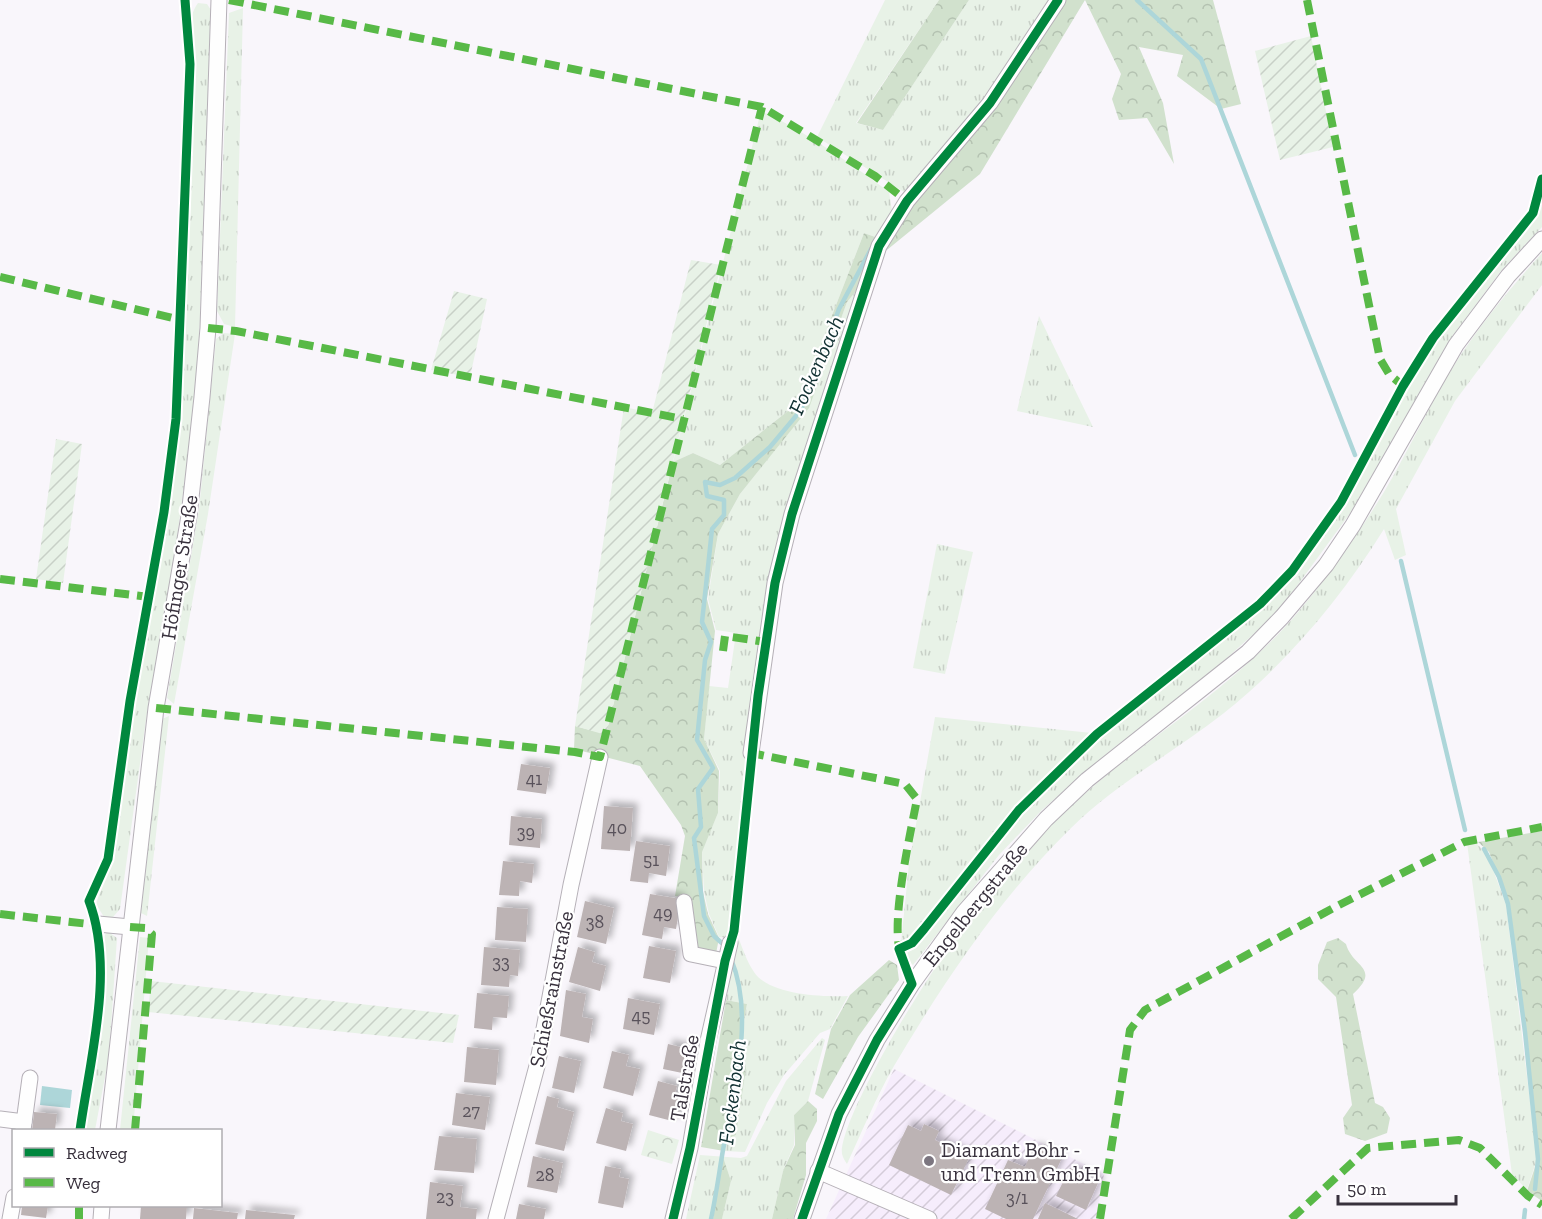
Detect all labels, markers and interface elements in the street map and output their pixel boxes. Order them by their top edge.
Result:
water label: Fockenbach [782,311,850,419]
street label: Höfinger Straße [155,493,203,641]
house number: 41 [526,768,542,790]
house number: 40 [607,817,627,839]
house number: 39 [517,821,535,843]
street label: Engelbergstraße [917,837,1033,971]
house number: 51 [643,849,659,871]
house number: 49 [653,902,673,924]
street label: Schießrainstraße [524,909,578,1069]
house number: 38 [586,911,604,933]
house number: 33 [492,951,510,973]
house number: 45 [632,1005,650,1027]
street label: Talstraße [664,1033,704,1123]
water label: Fockenbach [712,1038,752,1146]
house number: 27 [462,1100,480,1122]
legend [12,1129,222,1207]
place label: Diamant Bohr - und Trenn GmbH [941,1137,1100,1186]
text: Radweg [66,1142,128,1164]
marker: Diamant Bohr - und Trenn GmbH [922,1154,936,1168]
house number: 28 [536,1164,554,1186]
scale bar [1338,1168,1456,1206]
text: Weg [66,1172,100,1194]
text: 50 m [1347,1178,1387,1200]
house number: 23 [436,1186,454,1208]
house number: 3/1 [1006,1187,1028,1209]

